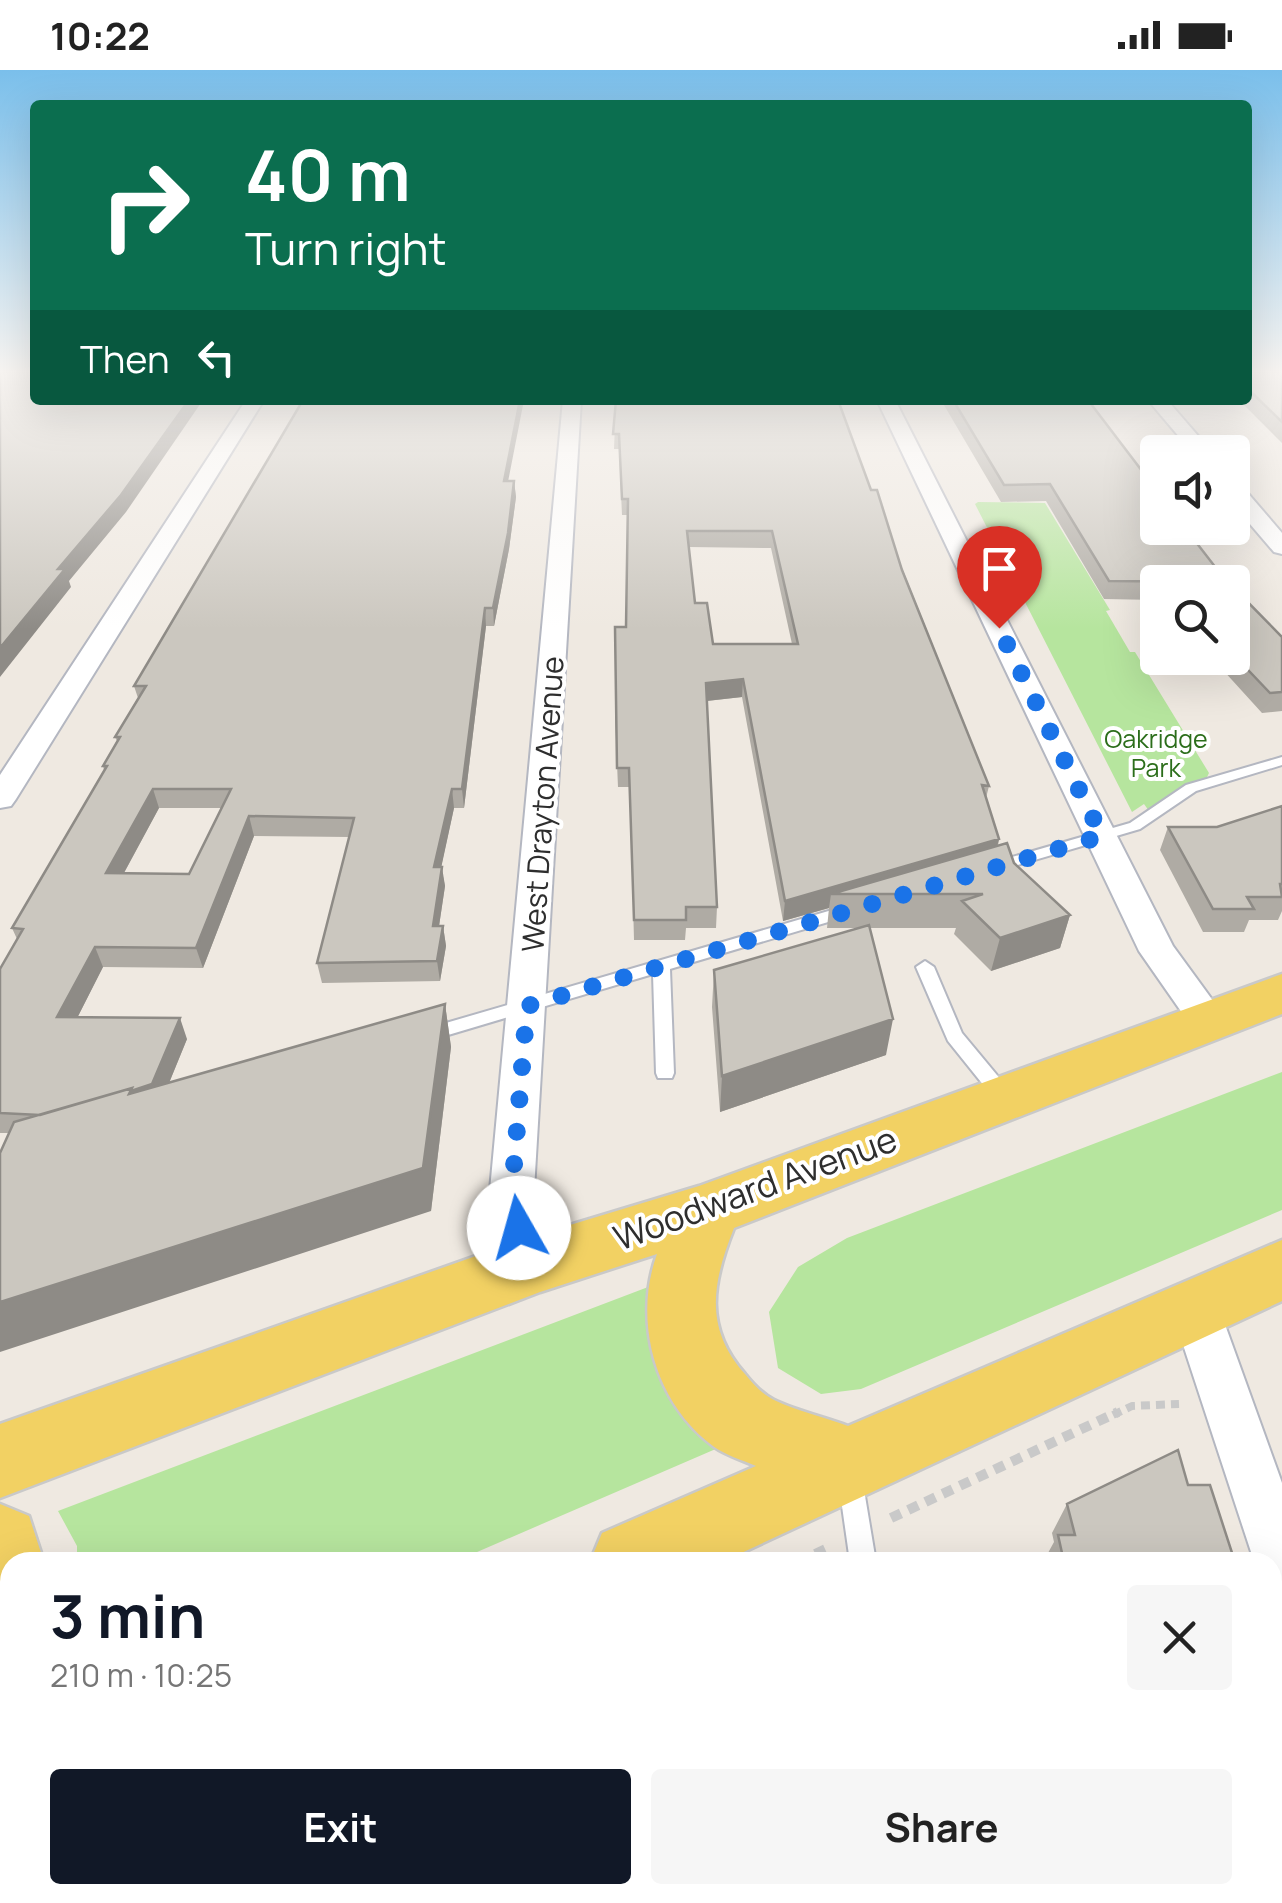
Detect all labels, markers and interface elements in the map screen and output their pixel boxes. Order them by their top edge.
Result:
text: 10:22 [50,9,150,61]
text: 40 m [245,126,411,222]
icon: right [80,140,210,270]
text: Turn right [245,217,446,279]
icon: left [189,330,244,385]
text: Then [80,332,169,384]
map controls [1140,435,1250,675]
button: sound [1140,435,1250,545]
pin [957,526,1042,629]
icon: arrive [972,541,1027,596]
button: search [1140,565,1250,675]
street label: West Drayton Avenue [511,655,573,953]
park label: Oakridge Park [1104,721,1208,785]
street label: Woodward Avenue [607,1115,903,1261]
position arrow [467,1176,571,1280]
text: 3 min [50,1574,205,1656]
button: close [1127,1585,1232,1690]
text: 210 m · 10:25 [50,1653,232,1697]
button: Exit [50,1769,631,1884]
button: Share [651,1769,1232,1884]

